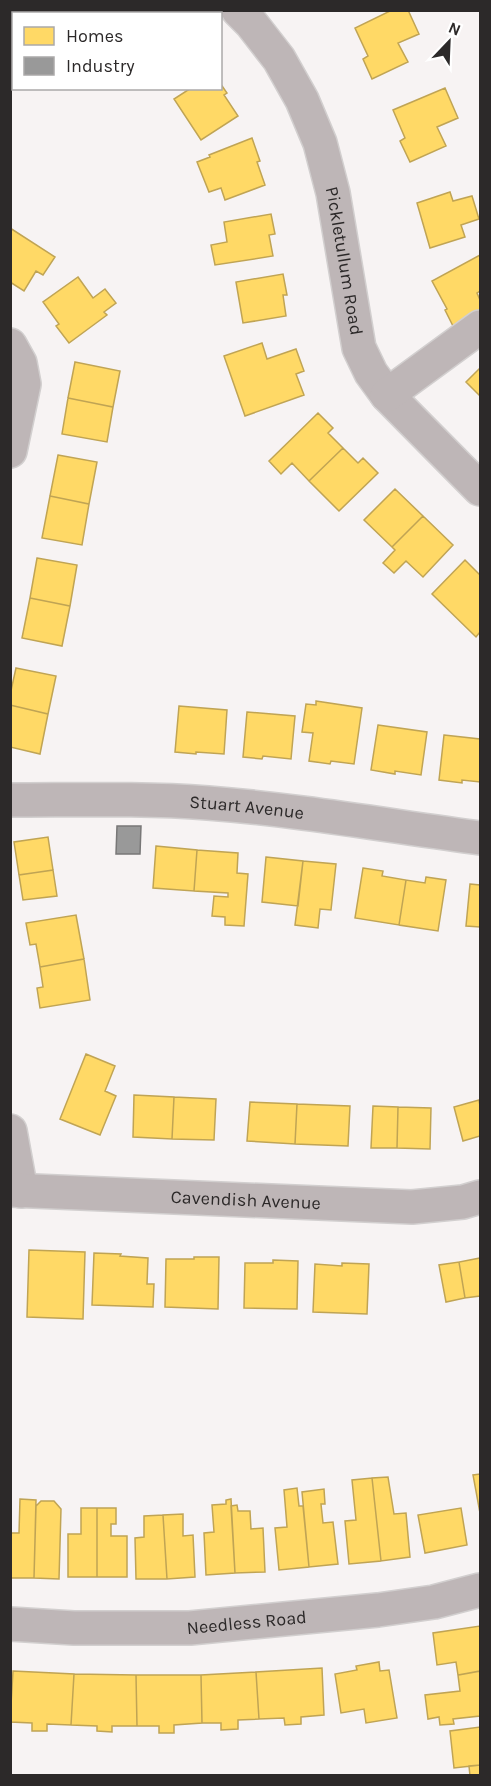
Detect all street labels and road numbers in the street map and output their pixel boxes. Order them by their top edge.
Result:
street label: Pickletullum Road [321,184,368,337]
street label: Stuart Avenue [189,791,305,824]
street label: Cavendish Avenue [170,1186,321,1214]
street label: Needless Road [186,1606,308,1639]

